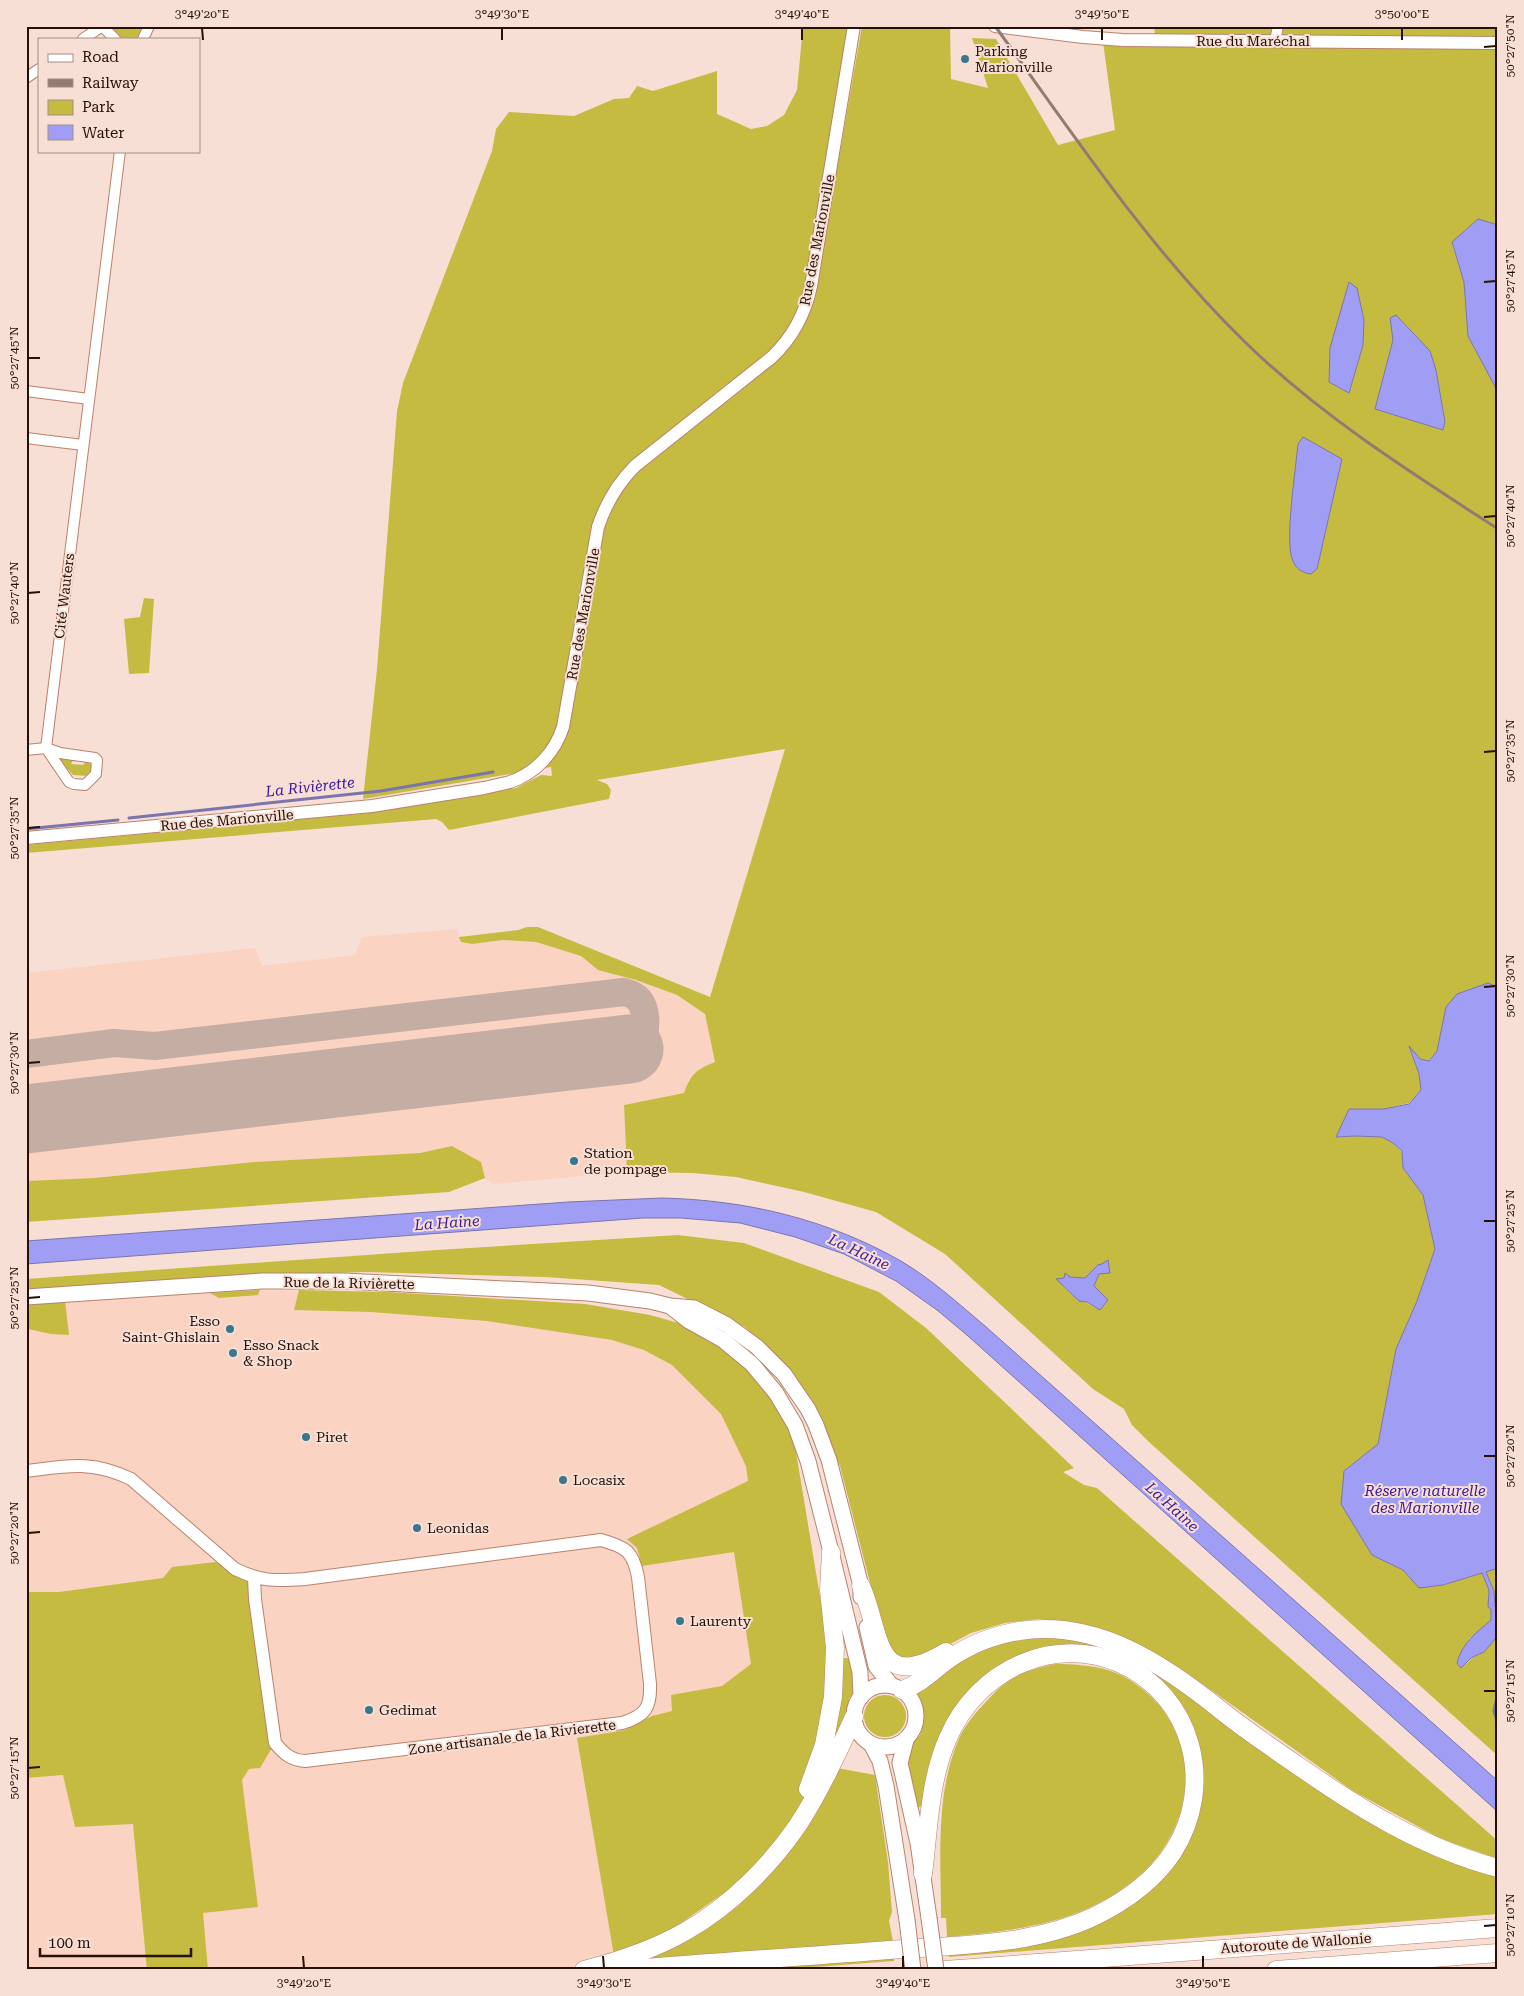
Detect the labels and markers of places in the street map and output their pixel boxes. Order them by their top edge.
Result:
place label: Parking Marionville [975,43,1053,75]
marker: Parking Marionville [959,53,971,65]
place label: Station de pompage [584,1145,667,1177]
marker: Station de pompage [568,1155,580,1167]
place label: Esso Saint-Ghislain [122,1313,220,1345]
marker: Esso Saint-Ghislain [224,1323,236,1335]
place label: Esso Snack & Shop [243,1337,319,1369]
marker: Esso Snack & Shop [227,1347,239,1359]
place label: Piret [316,1429,348,1445]
marker: Piret [300,1431,312,1443]
place label: Locasix [573,1472,625,1488]
marker: Locasix [557,1474,569,1486]
place label: Leonidas [427,1520,489,1536]
marker: Leonidas [411,1522,423,1534]
place label: Laurenty [690,1613,752,1629]
marker: Laurenty [674,1615,686,1627]
place label: Gedimat [379,1702,437,1718]
marker: Gedimat [363,1704,375,1716]

